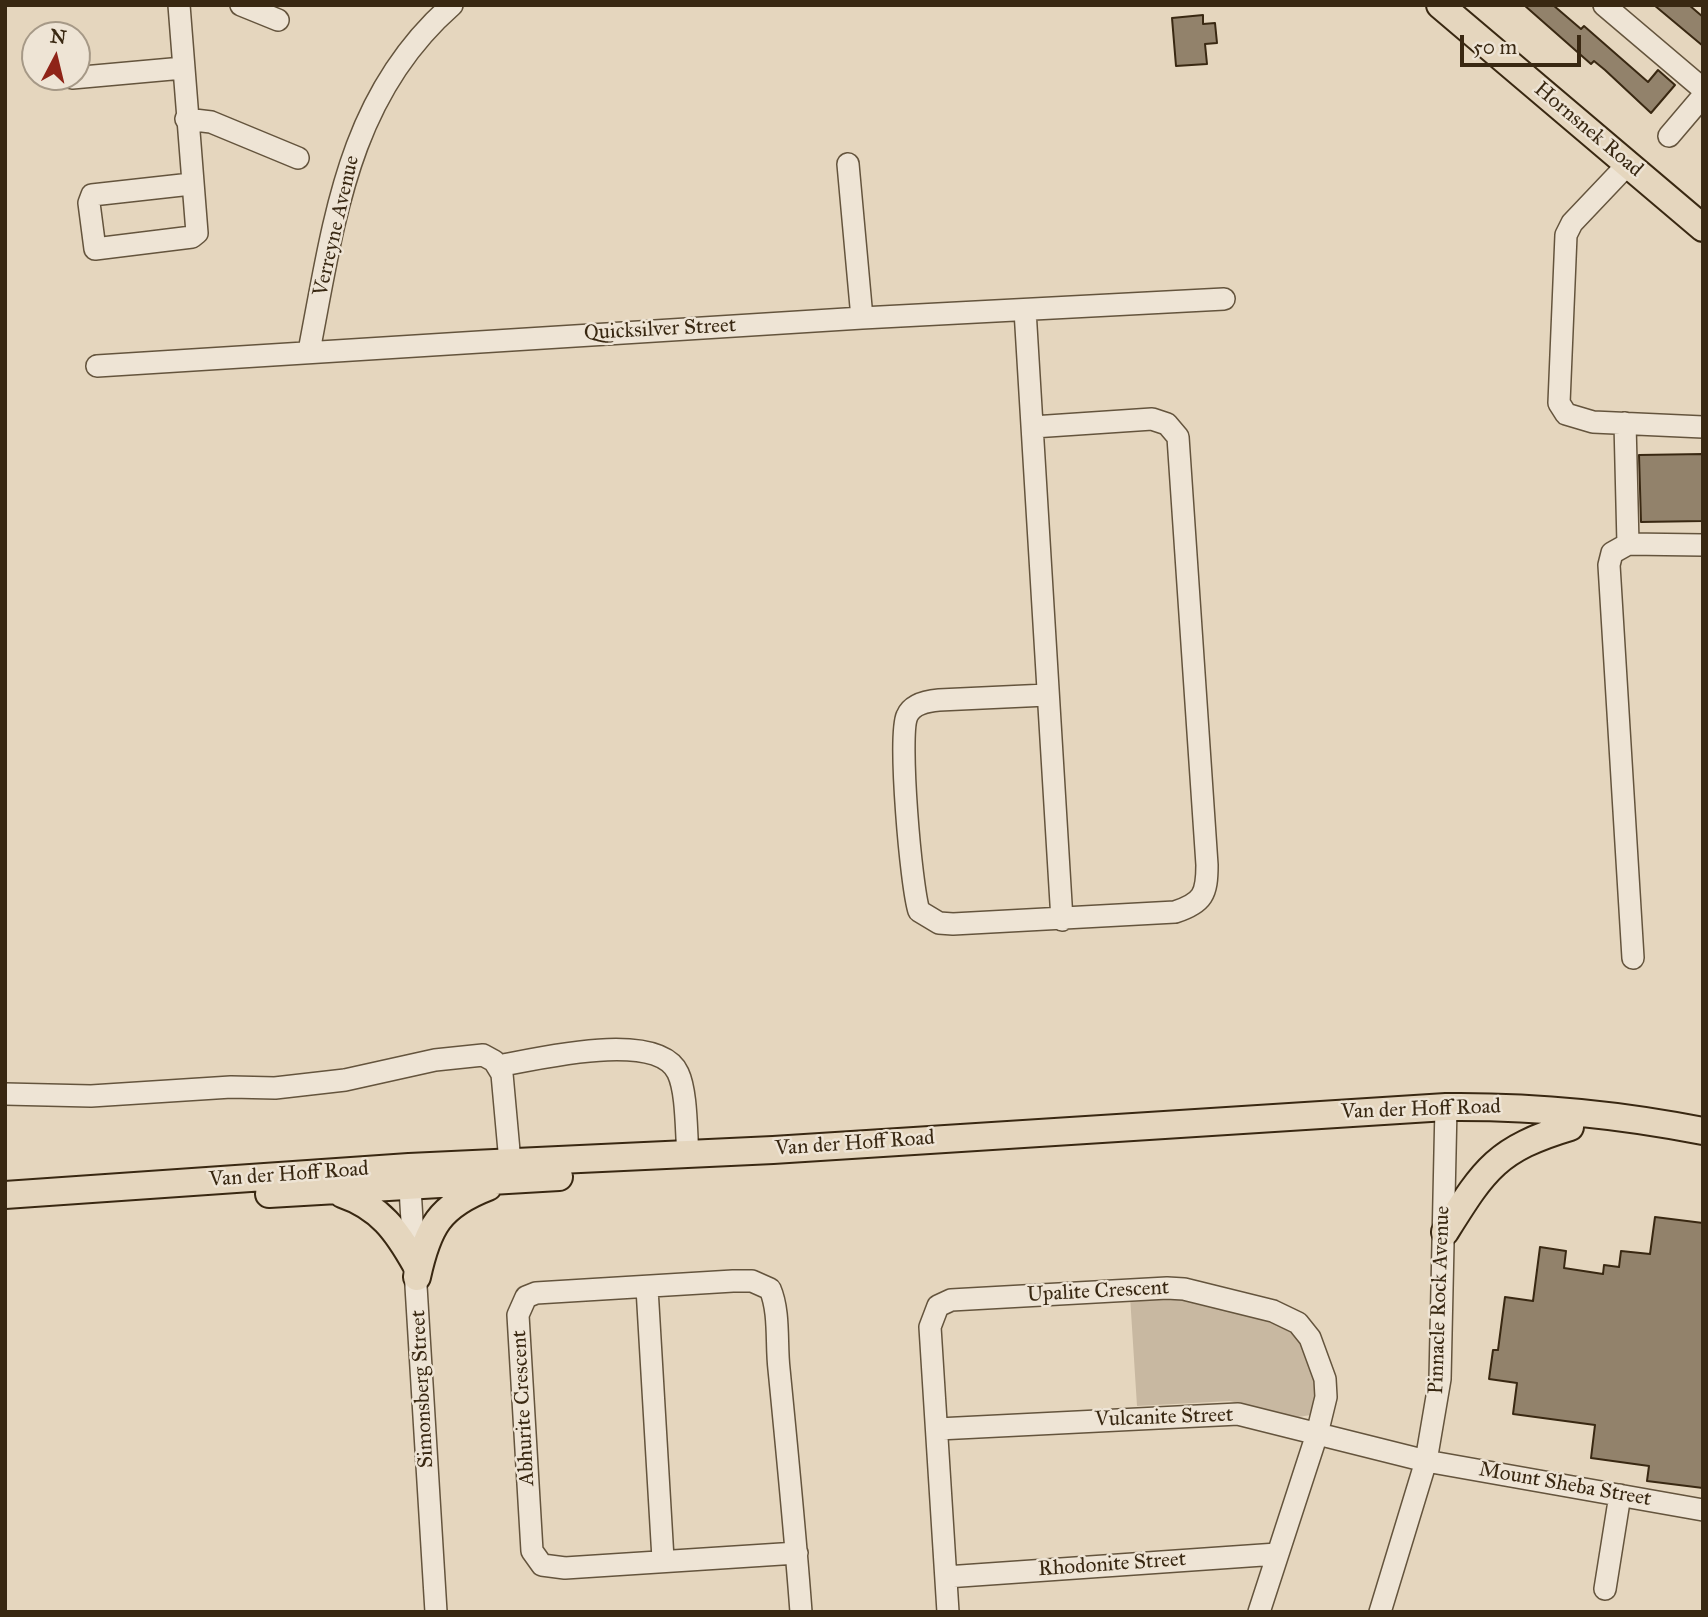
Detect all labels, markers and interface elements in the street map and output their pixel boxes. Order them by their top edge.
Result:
north arrow [21,21,91,91]
scale bar [1463,21,1584,65]
text: N [49,24,68,49]
text: 50 m [1473,34,1517,60]
street label: Hornsnek Road [1528,77,1648,183]
street label: Verreyne Avenue [309,153,365,299]
street label: Quicksilver Street [583,313,737,347]
street label: Van der Hoff Road [1341,1095,1501,1125]
street label: Van der Hoff Road [774,1126,936,1162]
street label: Van der Hoff Road [208,1157,370,1193]
street label: Pinnacle Rock Avenue [1424,1205,1456,1395]
street label: Upalite Crescent [1026,1276,1170,1308]
street label: Simonsberg Street [406,1309,440,1469]
street label: Abhurite Crescent [507,1329,541,1487]
street label: Vulcanite Street [1094,1403,1234,1433]
street label: Mount Sheba Street [1477,1457,1653,1513]
street label: Rhodonite Street [1037,1547,1187,1583]

